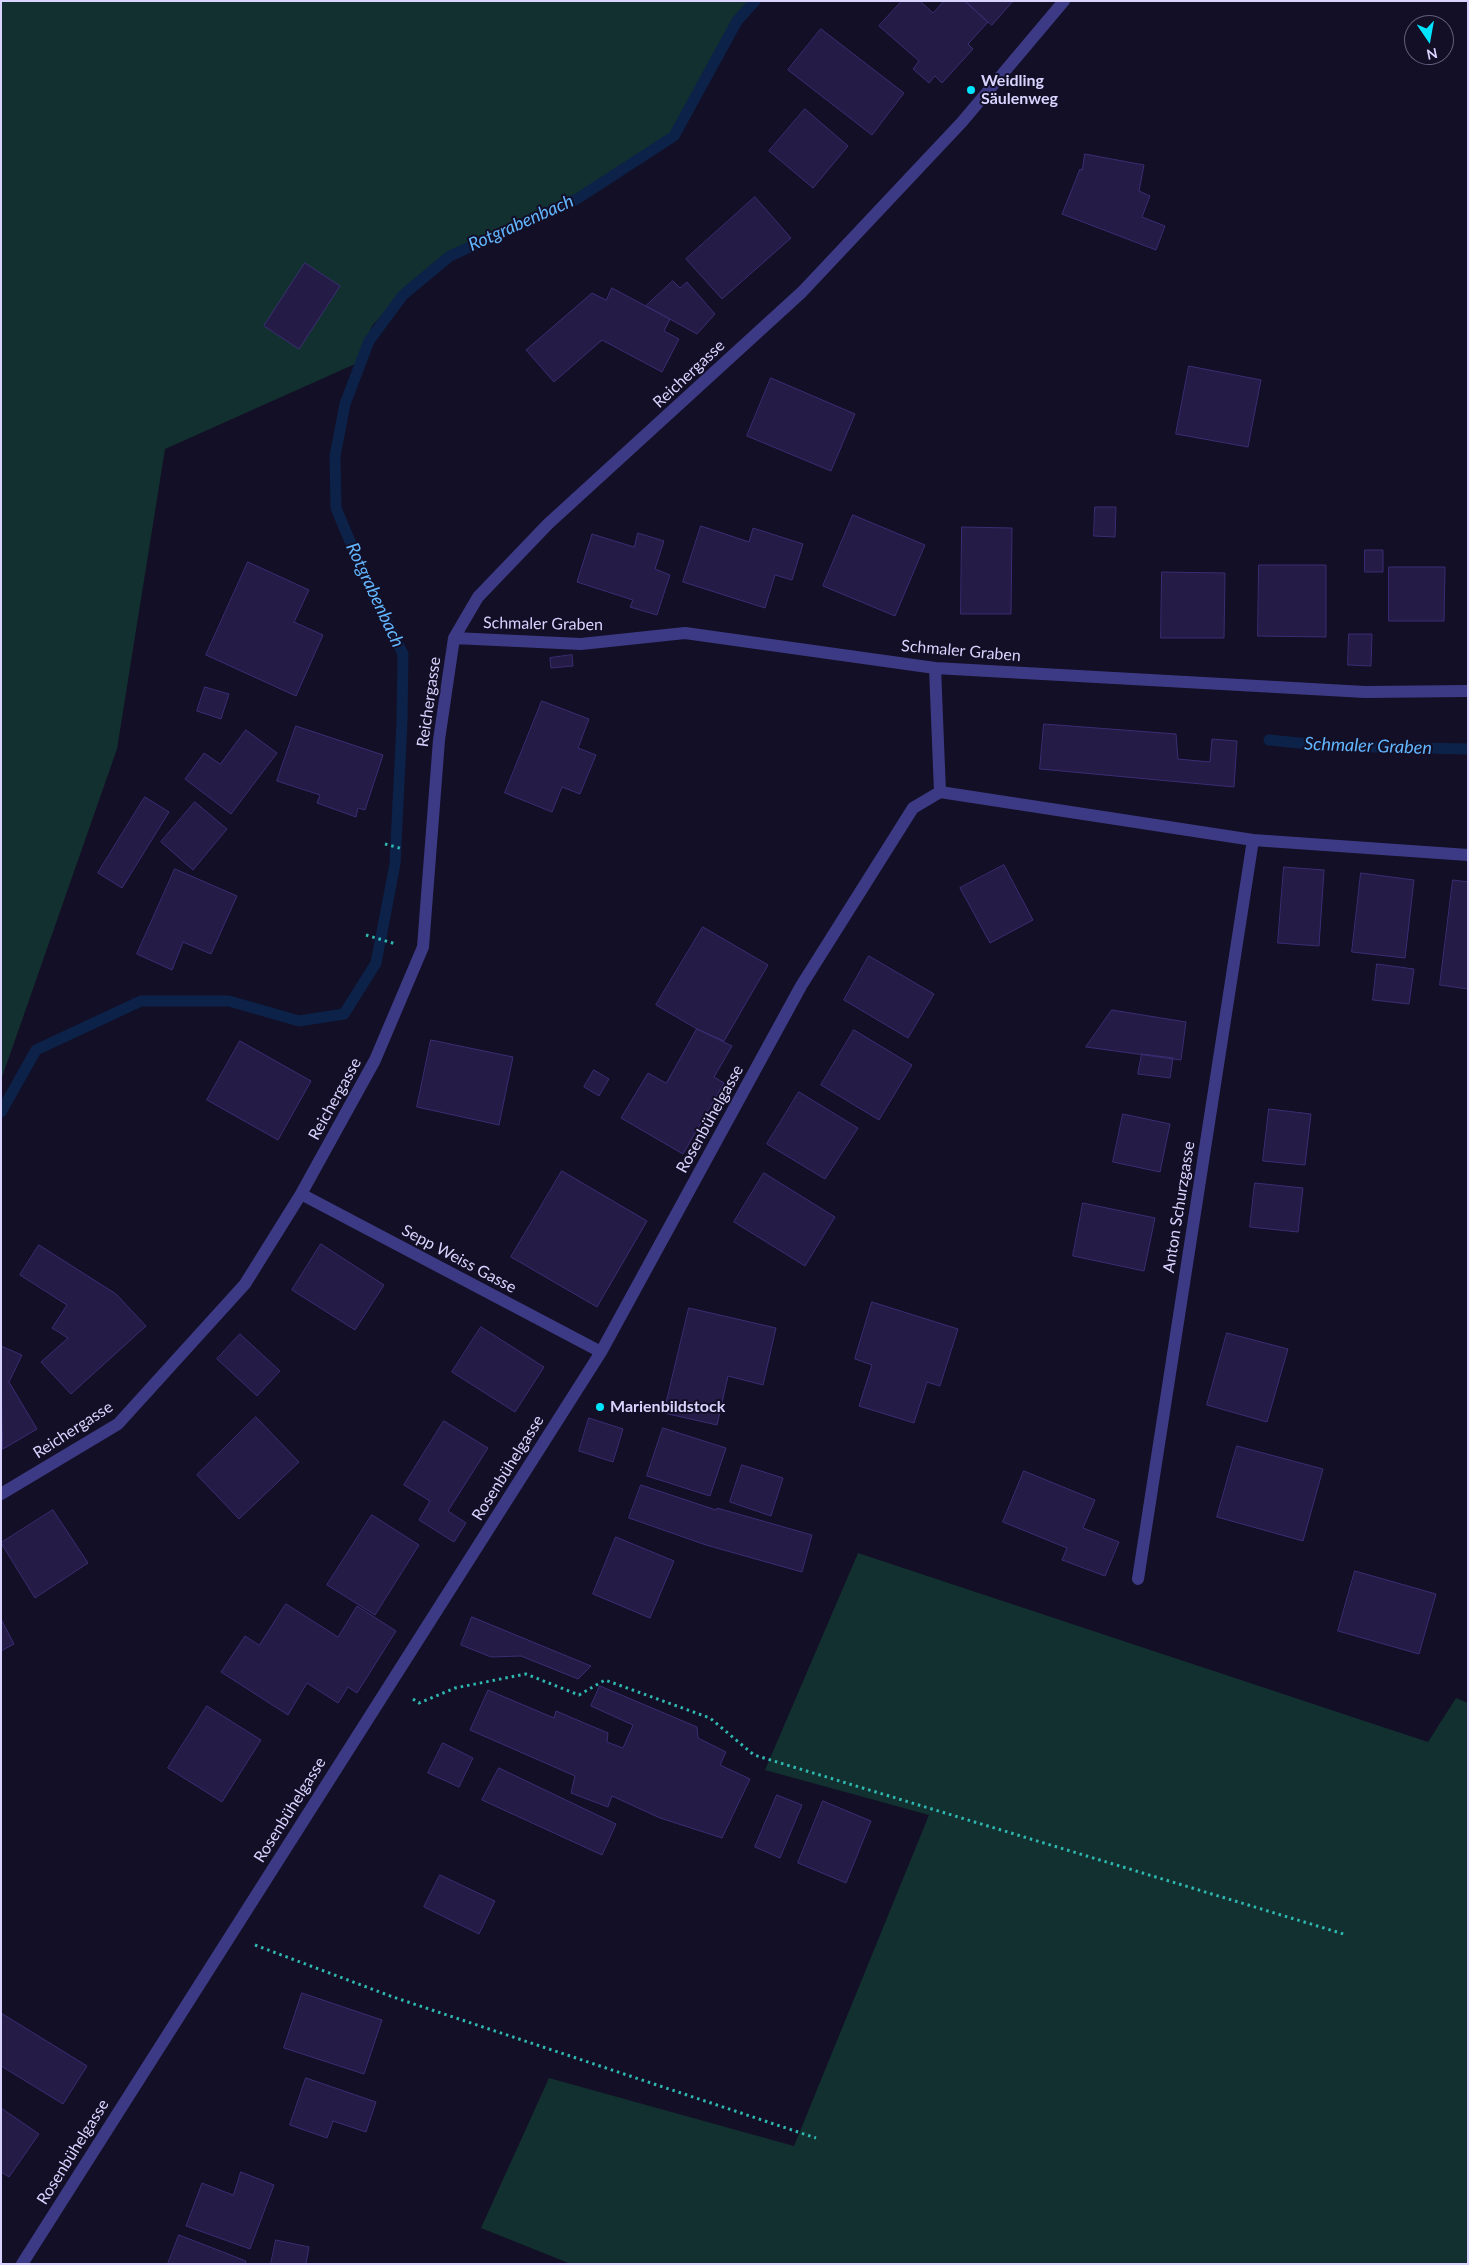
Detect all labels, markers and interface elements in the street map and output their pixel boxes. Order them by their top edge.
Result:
north arrow [1404,15,1454,65]
text: N [1425,45,1439,64]
place label: Weidling Säulenweg [981,71,1058,109]
marker: Weidling Säulenweg [965,84,977,96]
water label: Rotgrabenbach [465,190,577,256]
street label: Reichergasse [649,336,729,412]
water label: Rotgrabenbach [341,539,409,651]
street label: Schmaler Graben [483,613,603,635]
street label: Schmaler Graben [900,636,1022,666]
street label: Reichergasse [413,656,445,748]
water label: Schmaler Graben [1304,733,1432,759]
street label: Reichergasse [305,1055,365,1143]
street label: Rosenbühelgasse [672,1062,748,1176]
street label: Anton Schurzgasse [1159,1140,1199,1274]
street label: Sepp Weiss Gasse [398,1221,520,1297]
street label: Reichergasse [30,1397,116,1463]
place label: Marienbildstock [610,1397,725,1417]
marker: Marienbildstock [594,1401,606,1413]
street label: Rosenbühelgasse [468,1412,548,1524]
street label: Rosenbühelgasse [250,1754,330,1866]
street label: Rosenbühelgasse [33,2096,113,2208]

